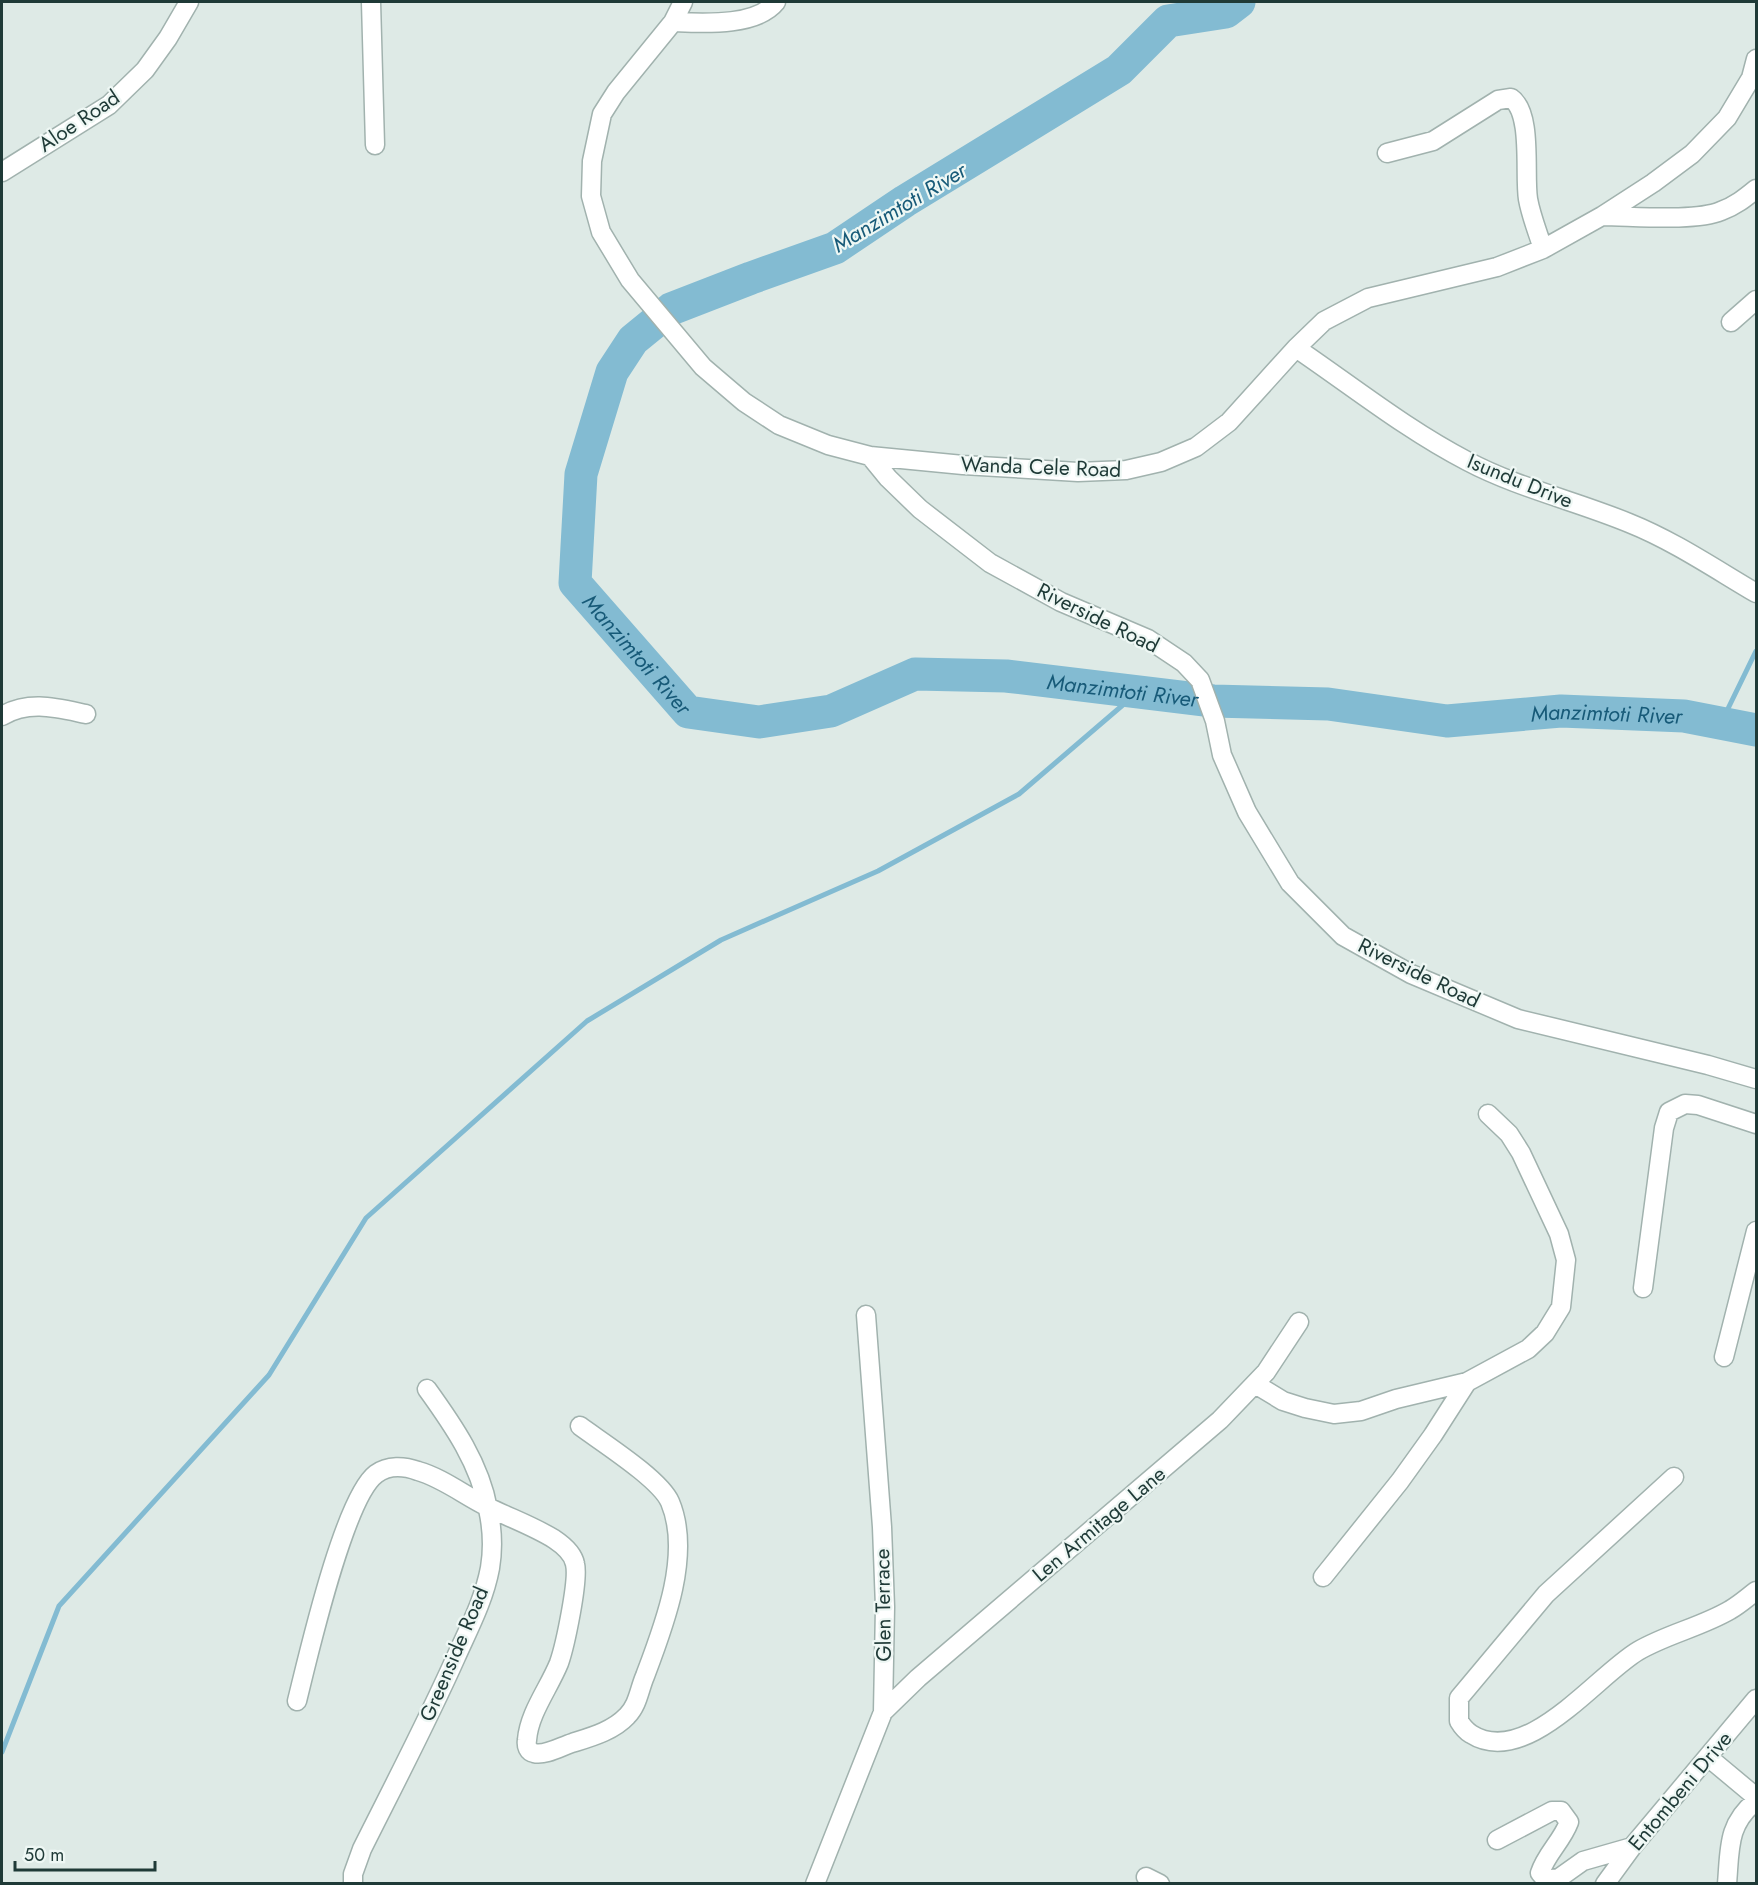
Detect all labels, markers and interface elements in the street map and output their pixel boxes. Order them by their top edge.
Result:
street label: Aloe Road [32,83,126,159]
water label: Manzimtoti River [826,153,974,260]
street label: Isundu Drive [1463,446,1578,516]
street label: Wanda Cele Road [960,449,1122,485]
street label: Riverside Road [1032,575,1164,661]
water label: Manzimtoti River [575,586,700,723]
water label: Manzimtoti River [1045,665,1202,715]
water label: Manzimtoti River [1529,695,1684,732]
street label: Riverside Road [1353,930,1485,1016]
street label: Len Armitage Lane [1026,1459,1172,1589]
street label: Glen Terrace [867,1548,899,1662]
street label: Greenside Road [412,1582,496,1726]
street label: Entombeni Drive [1621,1725,1739,1857]
scale bar [15,1834,154,1872]
text: 50 m [24,1842,64,1868]

